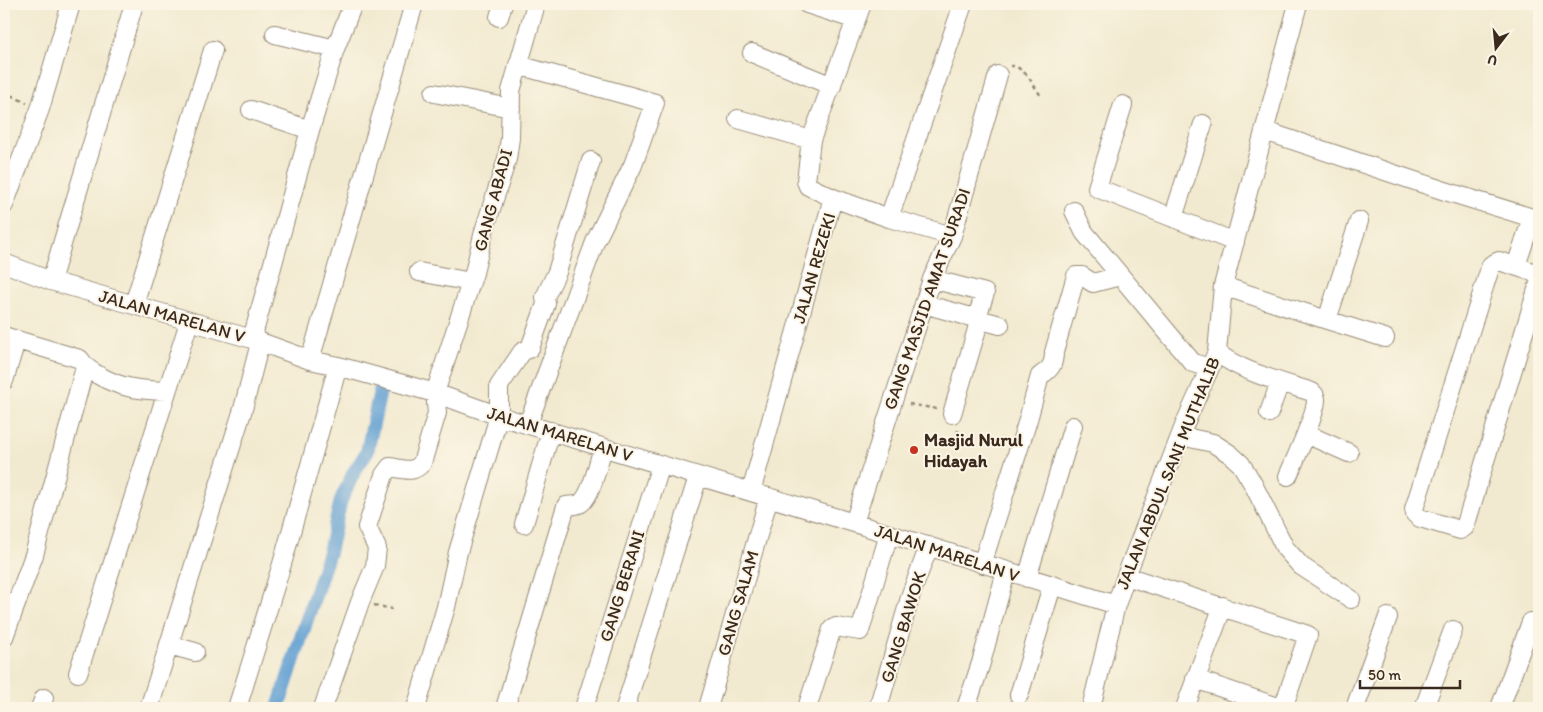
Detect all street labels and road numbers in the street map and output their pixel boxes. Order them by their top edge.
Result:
street label: GANG ABADI [469,146,517,254]
street label: GANG MASJID AMAT SURADI [879,185,975,413]
street label: JALAN REZEKI [788,210,840,326]
street label: JALAN MARELAN V [96,285,248,347]
street label: JALAN ABDUL SANI MUTHALIB [1111,354,1225,592]
street label: JALAN MARELAN V [485,401,636,467]
street label: JALAN MARELAN V [872,519,1023,587]
street label: GANG BERANI [595,527,649,645]
street label: GANG SALAM [712,548,764,658]
street label: GANG BAWOK [876,568,931,685]

